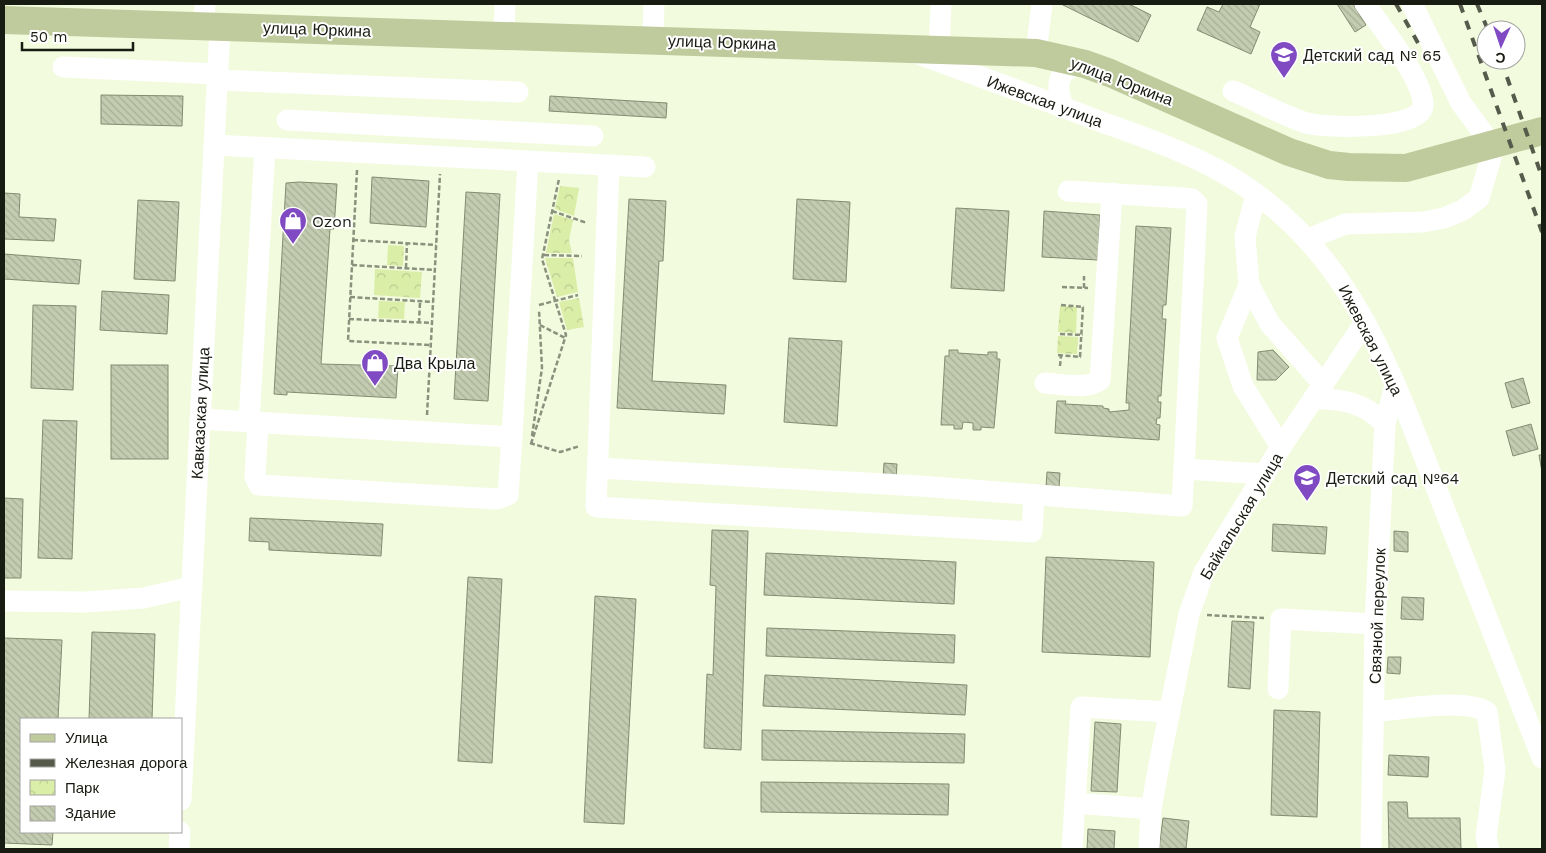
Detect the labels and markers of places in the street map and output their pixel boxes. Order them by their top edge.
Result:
school or university icon: Детский сад № 65 [1269,40,1299,79]
place label: Детский сад № 65 [1303,46,1441,65]
shop icon: Ozon [278,206,308,245]
place label: Ozon [312,212,352,231]
shop icon: Два Крыла [360,348,390,387]
place label: Два Крыла [394,354,476,373]
school or university icon: Детский сад №64 [1292,463,1322,502]
place label: Детский сад №64 [1326,469,1460,488]

